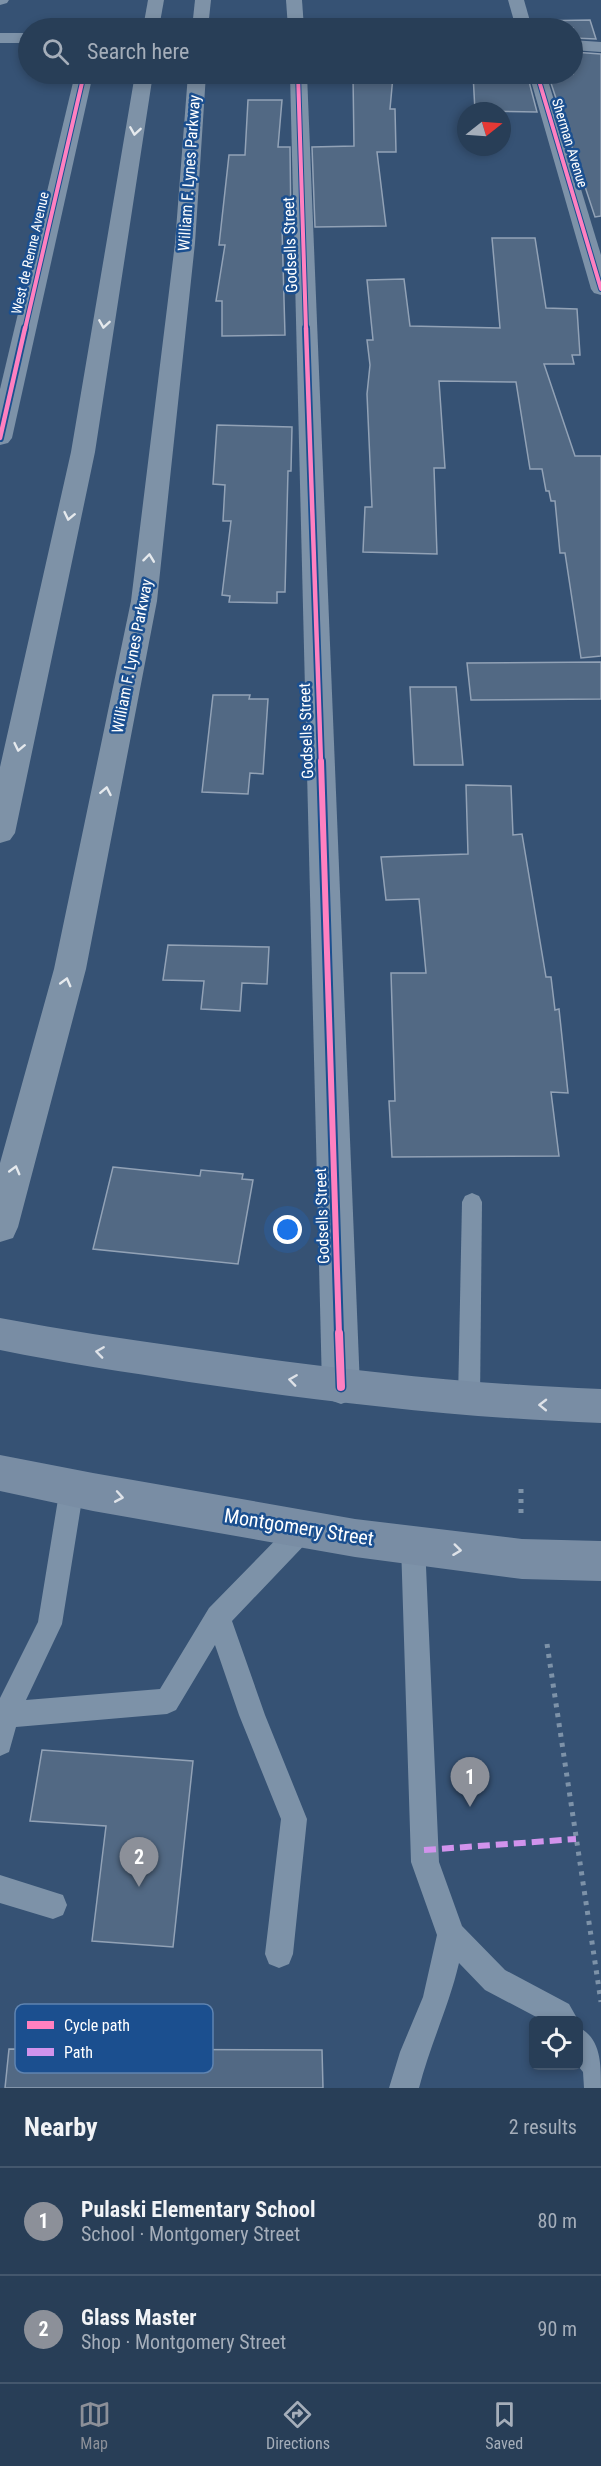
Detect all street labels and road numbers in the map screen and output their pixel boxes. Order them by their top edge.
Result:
street label: William F. Lynes Parkway [174,94,204,252]
street label: Sherman Avenue [549,96,591,190]
street label: West de Renne Avenue [8,190,52,316]
street label: Godsells Street [279,196,301,293]
street label: William F. Lynes Parkway [108,577,156,735]
street label: Godsells Street [295,682,317,779]
street label: Godsells Street [311,1167,333,1264]
street label: Montgomery Street [222,1503,376,1551]

